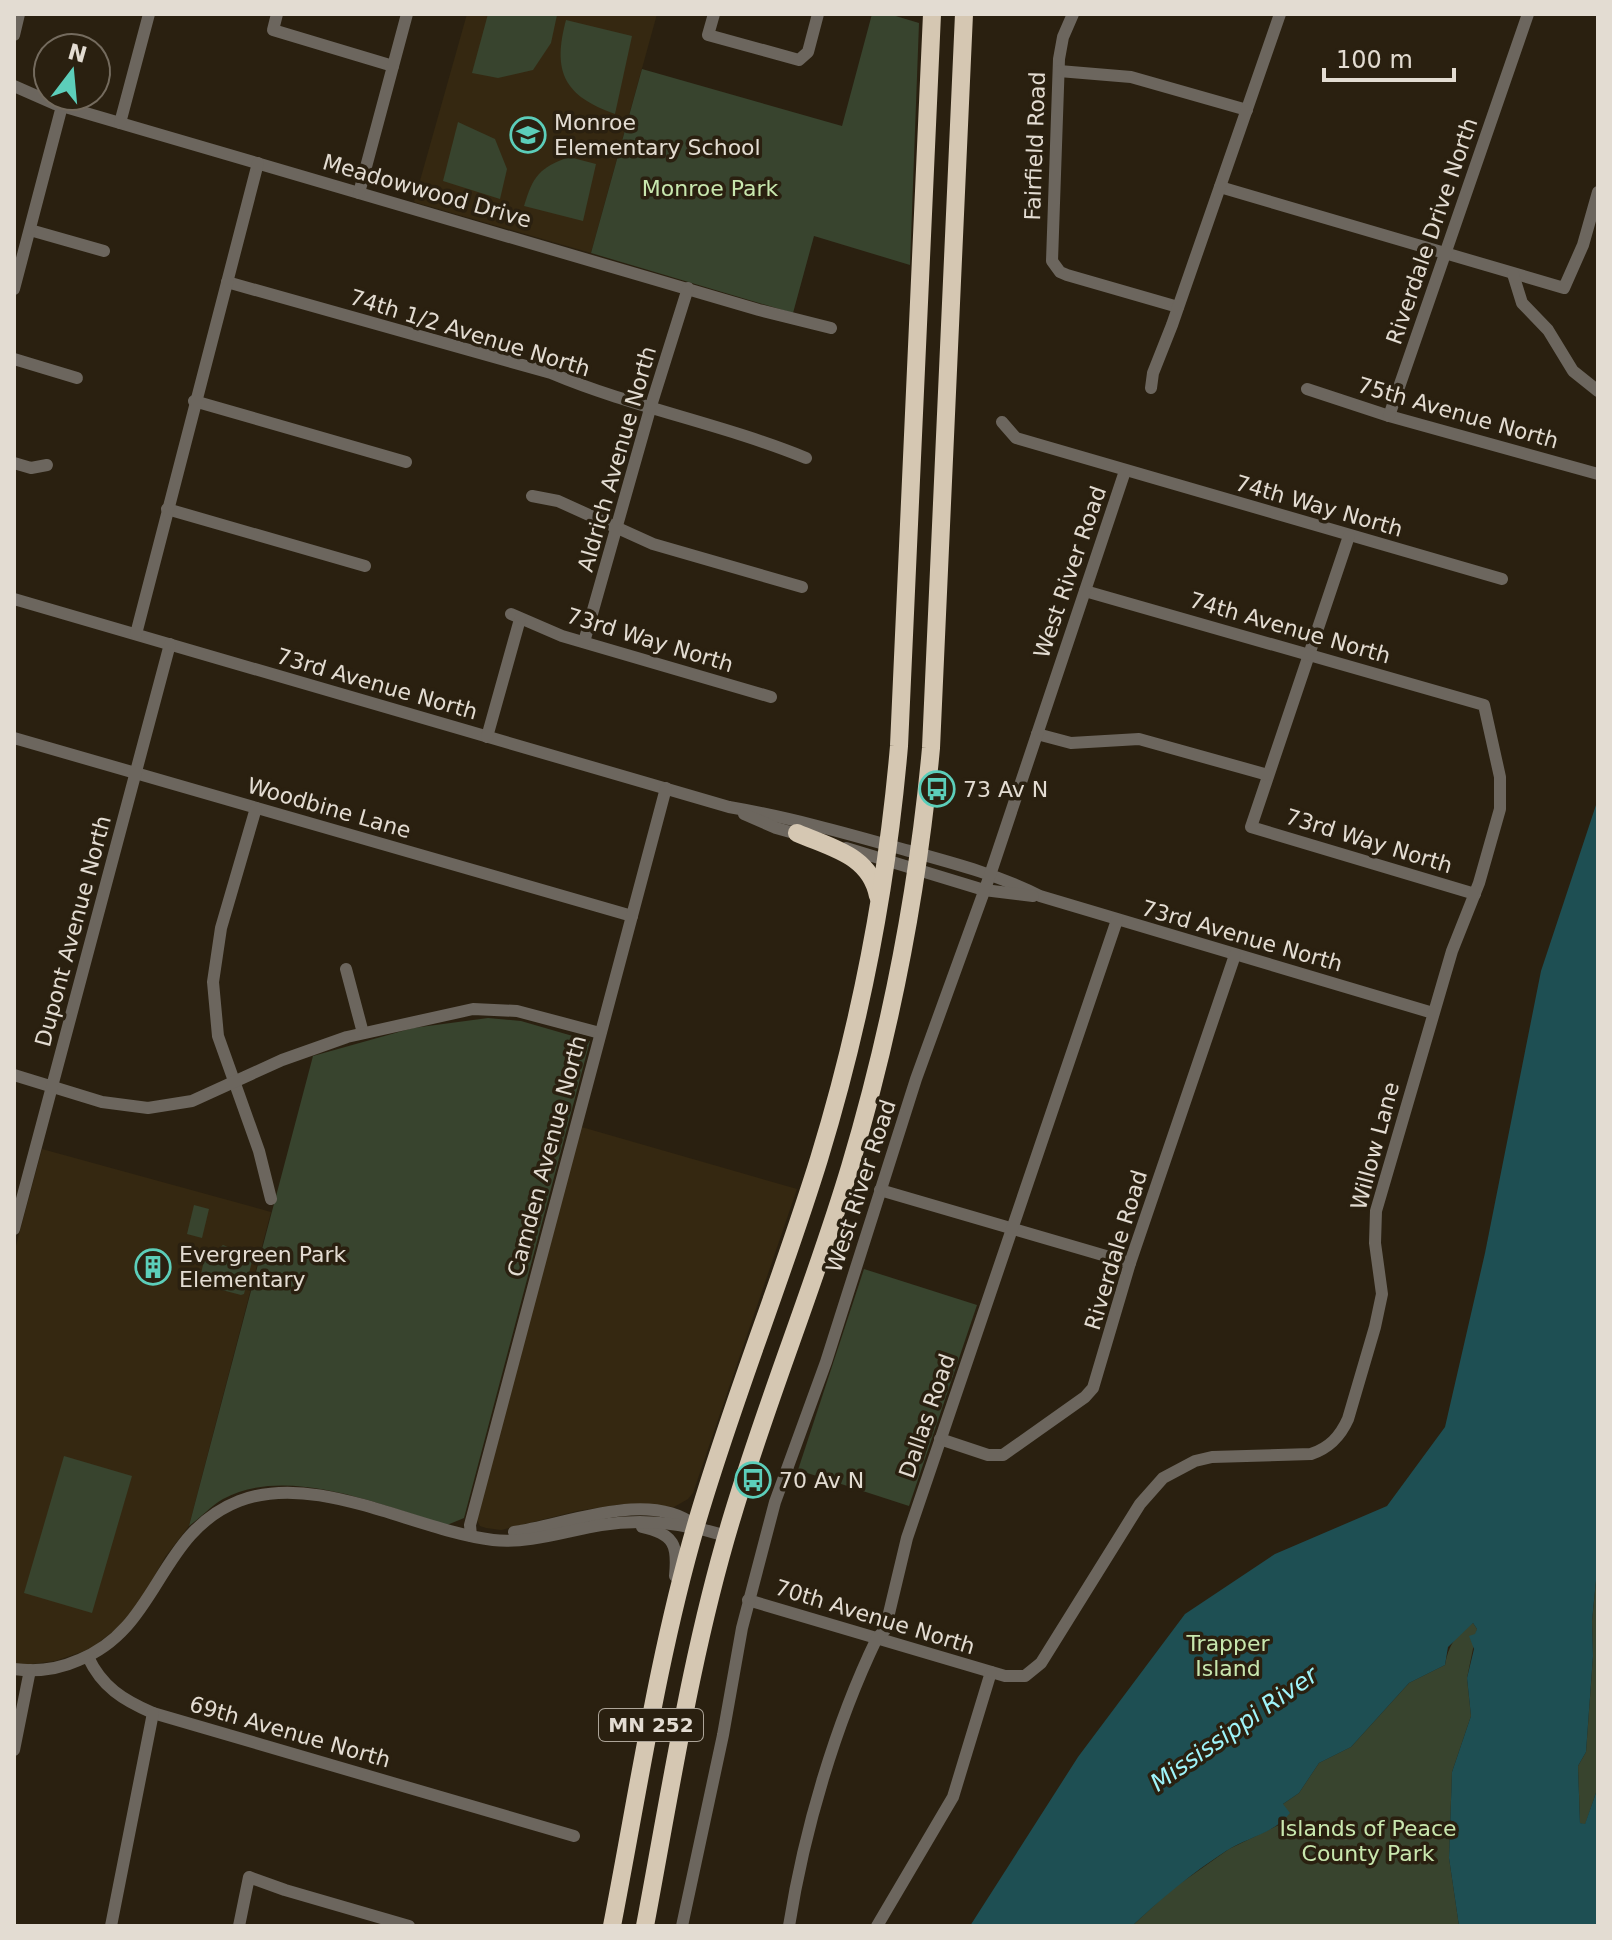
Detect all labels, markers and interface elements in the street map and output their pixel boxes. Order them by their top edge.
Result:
north arrow [32,32,112,112]
scale bar [1324,32,1454,82]
text: N [65,39,90,68]
text: 100 m [1336,46,1413,74]
street label: Fairfield Road [1020,71,1050,221]
place label: Monroe Elementary School [554,110,761,160]
street label: Riverdale Drive North [1381,114,1483,348]
school or university icon: Monroe Elementary School [509,116,547,154]
street label: Meadowwood Drive [320,149,534,233]
park label: Monroe Park [642,176,778,201]
street label: 74th 1/2 Avenue North [347,284,593,382]
street label: Aldrich Avenue North [573,343,661,575]
street label: 75th Avenue North [1355,372,1561,454]
street label: 74th Way North [1232,470,1406,542]
street label: West River Road [1029,483,1111,661]
street label: 74th Avenue North [1187,587,1393,669]
street label: 73rd Way North [564,603,736,677]
street label: 73rd Avenue North [274,643,480,725]
bus stop icon: 73 Av N [918,770,956,808]
street label: Woodbine Lane [244,773,414,843]
place label: 73 Av N [963,777,1048,802]
street label: 73rd Way North [1283,804,1455,878]
street label: Dupont Avenue North [30,813,116,1049]
street label: 73rd Avenue North [1139,895,1345,977]
street label: Camden Avenue North [503,1033,591,1279]
street label: Willow Lane [1346,1079,1404,1213]
street label: West River Road [821,1096,901,1276]
street label: Riverdale Road [1080,1167,1152,1333]
place label: Evergreen Park Elementary [179,1242,346,1292]
building icon: Evergreen Park Elementary [134,1248,172,1286]
street label: Dallas Road [894,1351,960,1481]
bus stop icon: 70 Av N [734,1461,772,1499]
place label: 70 Av N [779,1468,864,1493]
street label: 70th Avenue North [772,1575,978,1659]
park label: Trapper Island [1185,1631,1271,1681]
water label: Mississippi River [1145,1660,1325,1797]
street label: 69th Avenue North [187,1691,393,1773]
road number: MN 252 [599,1709,703,1741]
park label: Islands of Peace County Park [1279,1816,1457,1866]

